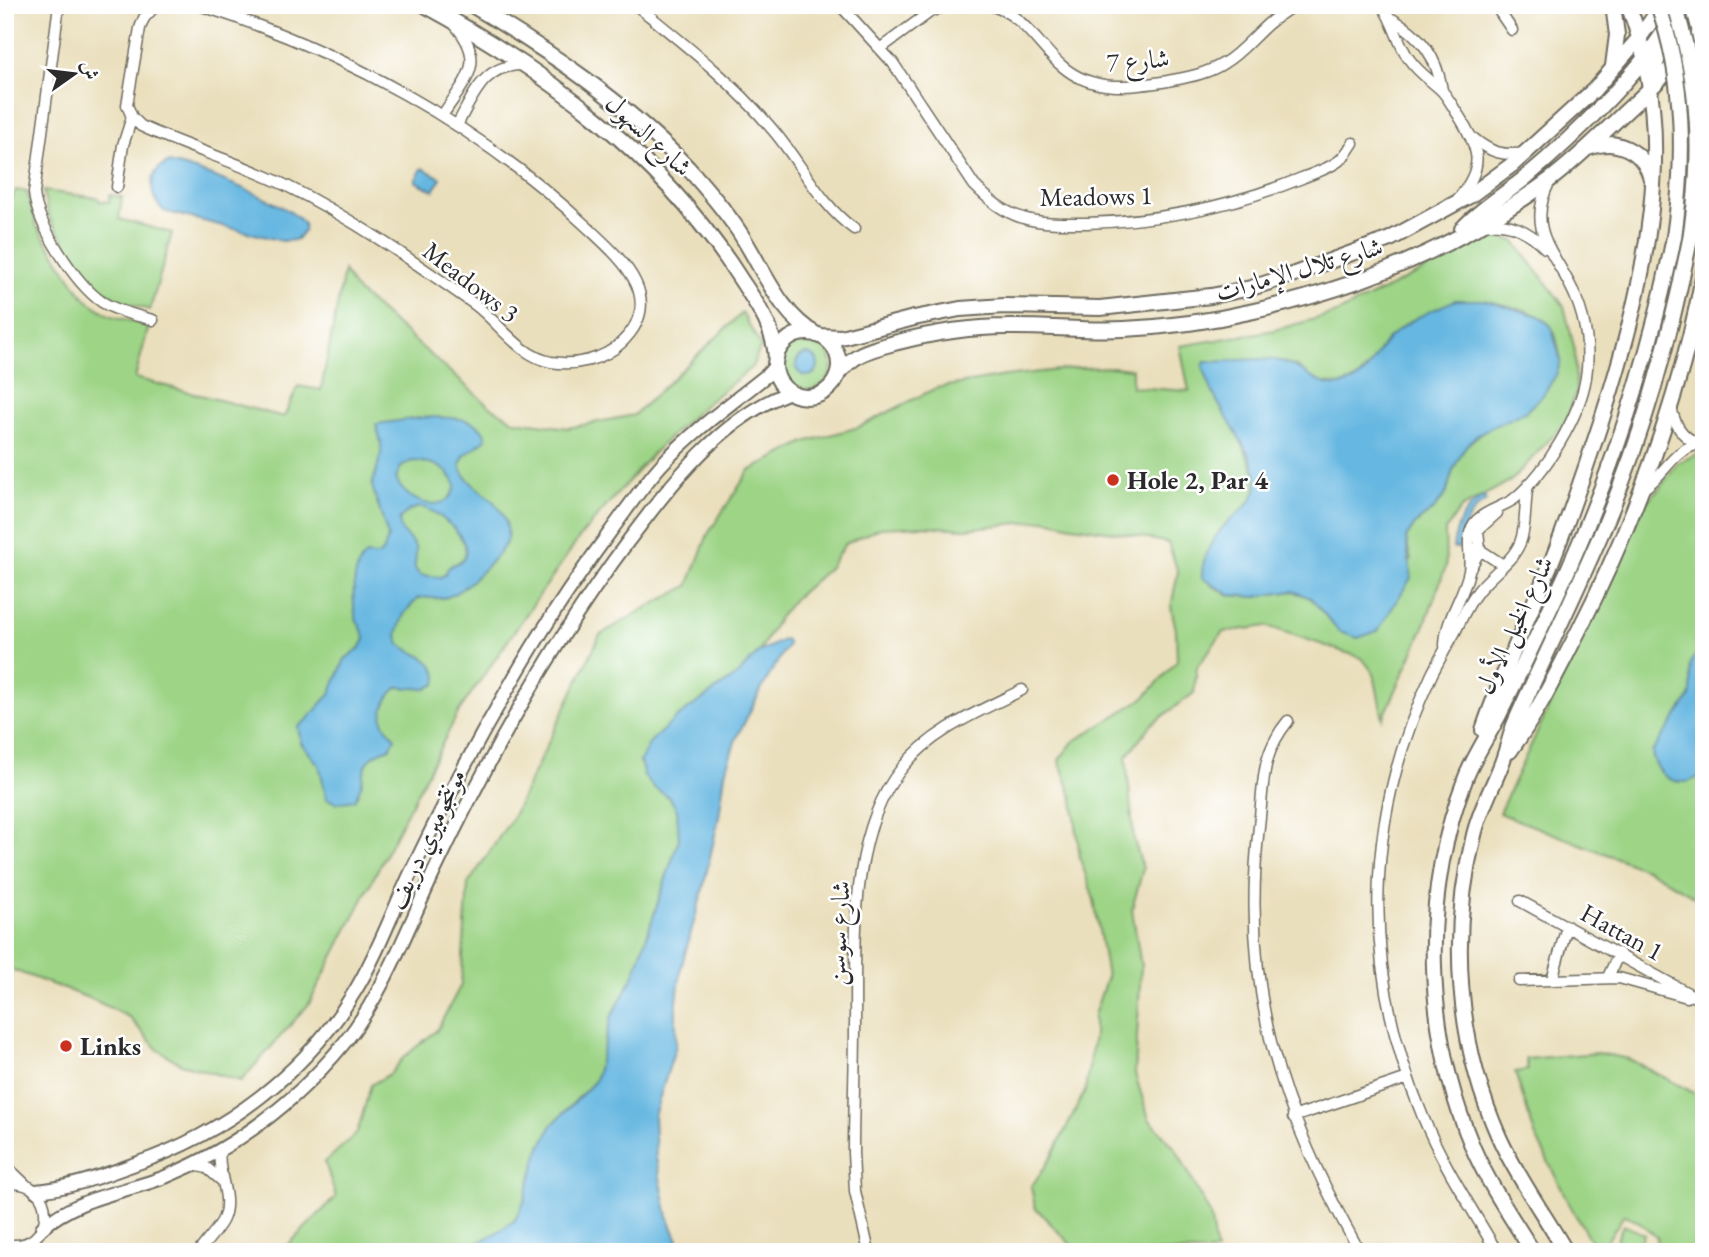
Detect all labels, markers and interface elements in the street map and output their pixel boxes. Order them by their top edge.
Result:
north arrow [38,38,108,108]
street label: شارع 7 [1105,41,1171,84]
text: ش [76,58,104,82]
street label: شارع السهول [595,86,700,188]
street label: Meadows 1 [1039,178,1153,214]
street label: شارع تلال الإمارات [1211,229,1388,314]
street label: Meadows 3 [416,234,526,330]
place label: Hole 2, Par 4 [1127,463,1268,497]
marker: Hole 2, Par 4 [1105,472,1121,488]
street label: شارع الخيل الأول [1466,550,1565,702]
street label: مونتجوميري دريف [379,763,477,917]
street label: شارع سوسن [818,880,863,987]
street label: Hattan 1 [1575,895,1669,969]
place label: Links [80,1029,141,1063]
marker: Links [58,1038,74,1054]

